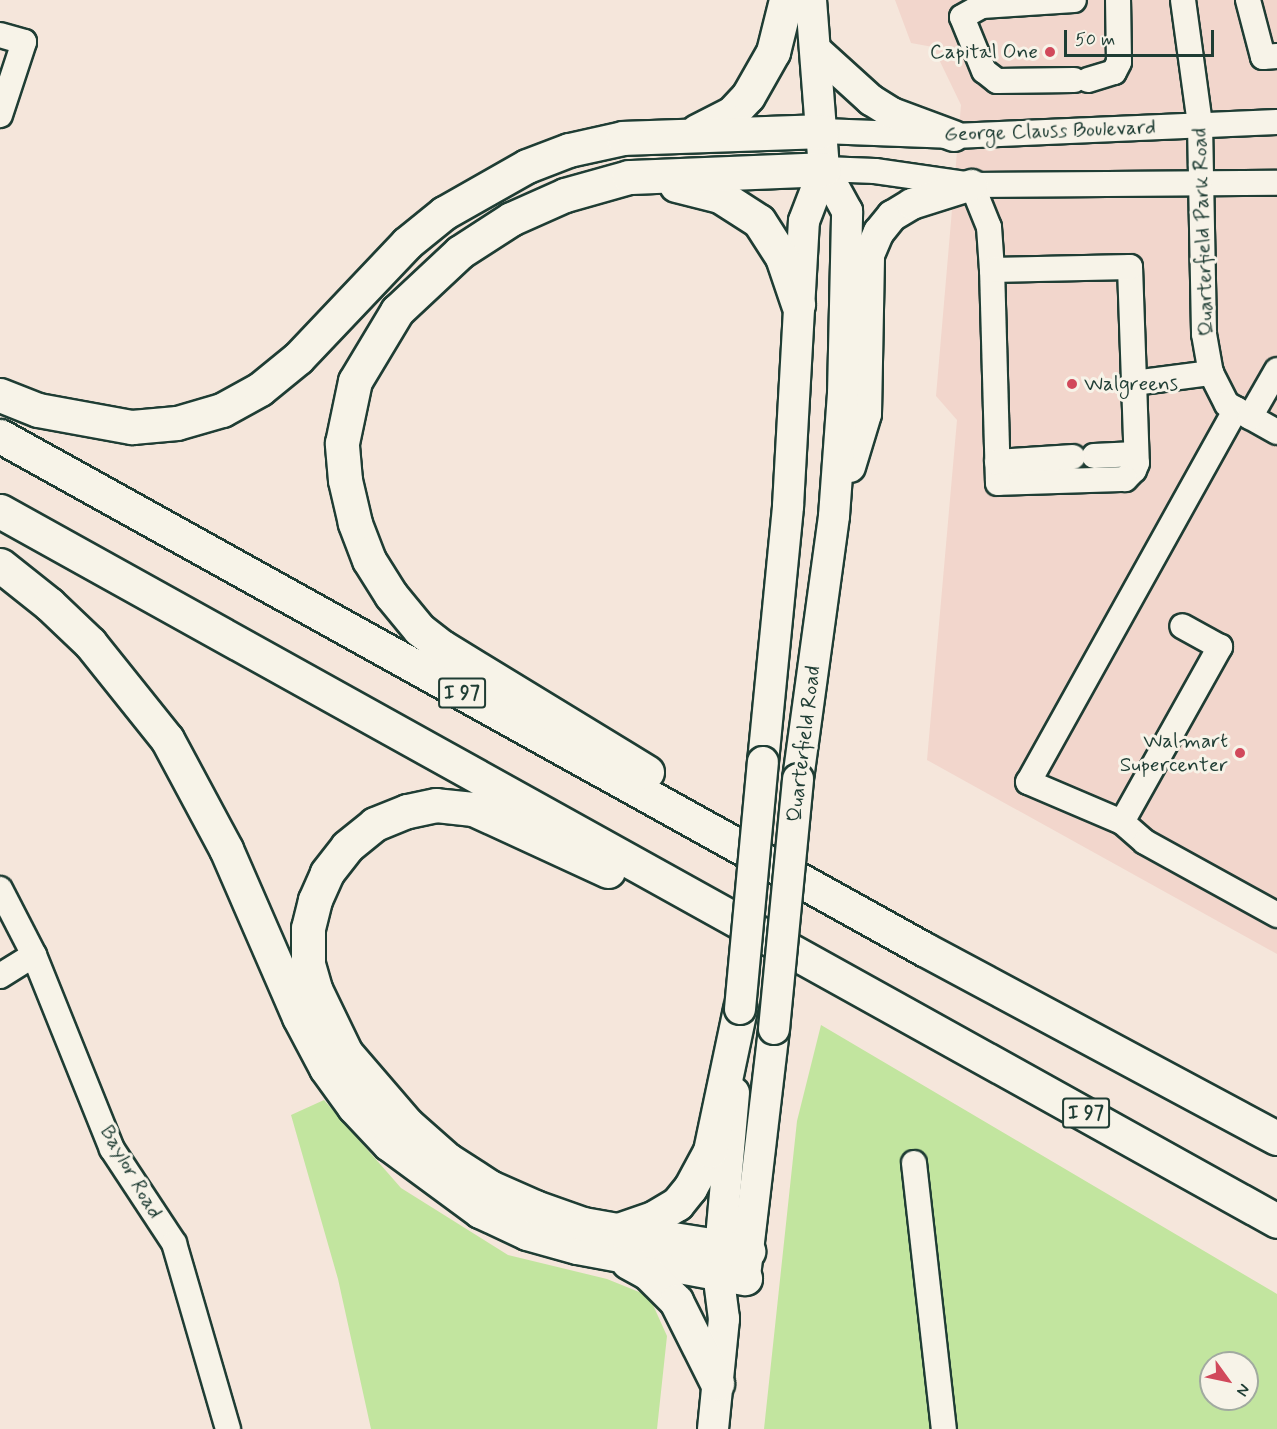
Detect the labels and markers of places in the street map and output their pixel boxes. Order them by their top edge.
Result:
place label: Capital One [931,39,1038,65]
marker: Capital One [1043,45,1057,59]
place label: Walgreens [1084,371,1178,397]
marker: Walgreens [1065,377,1079,391]
place label: Walmart Supercenter [1120,728,1228,778]
marker: Walmart Supercenter [1233,746,1247,760]

